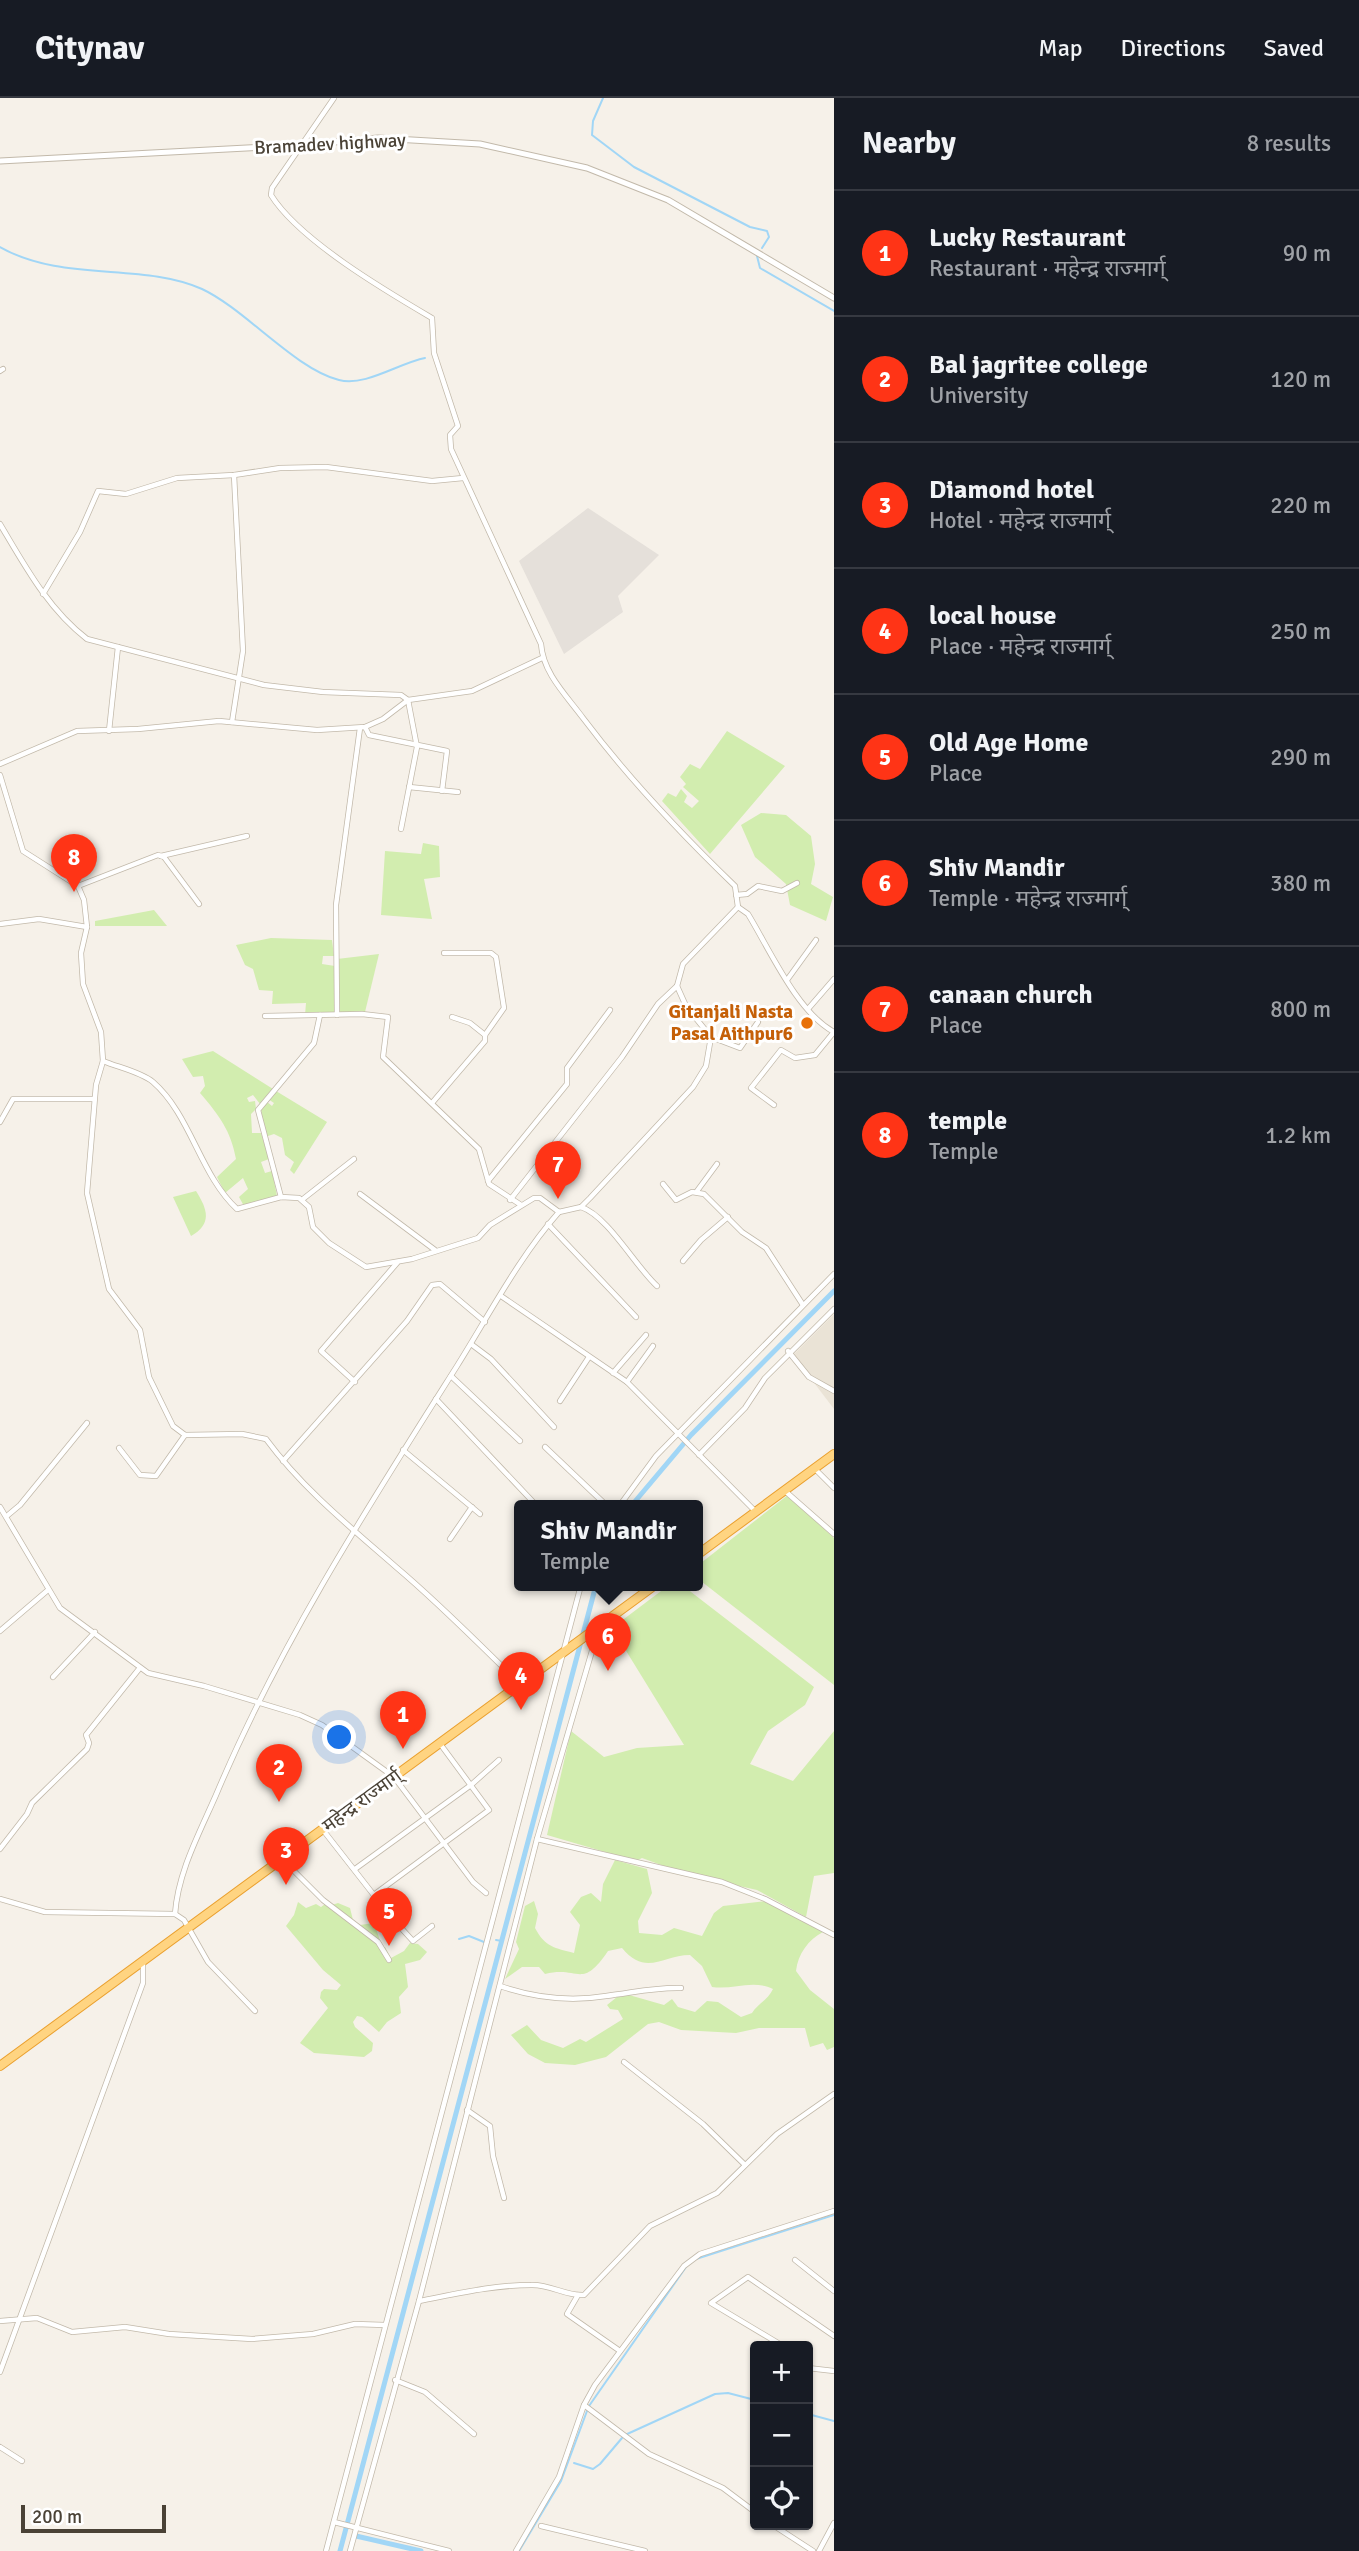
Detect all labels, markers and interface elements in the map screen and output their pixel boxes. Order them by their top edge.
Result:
text: Citynav [35,28,144,69]
text: Map [1038,33,1083,63]
text: Directions [1121,33,1226,63]
text: Saved [1264,33,1324,63]
text: Nearby [862,125,956,162]
street label: Bramadev highway [253,128,407,160]
text: 8 results [1247,129,1331,158]
text: Lucky Restaurant [929,222,1126,254]
text: 1 [879,239,891,268]
text: 90 m [1283,239,1331,268]
text: Restaurant · महेन्द्र राज्मार्ग् [929,254,1166,283]
text: Bal jagritee college [929,349,1148,381]
text: 2 [879,365,891,394]
text: 120 m [1270,365,1331,394]
text: University [929,381,1028,410]
text: Diamond hotel [929,474,1094,506]
text: 3 [879,491,891,520]
text: 220 m [1270,491,1331,520]
text: Hotel · महेन्द्र राज्मार्ग् [929,506,1111,535]
text: local house [929,600,1056,632]
text: 4 [879,617,891,646]
text: 250 m [1270,617,1331,646]
text: Place · महेन्द्र राज्मार्ग् [929,632,1111,661]
text: Old Age Home [929,727,1088,759]
text: 5 [879,743,891,772]
text: 290 m [1270,743,1331,772]
text: Place [929,759,983,788]
pin: 8 [51,834,97,892]
text: Shiv Mandir [929,852,1065,884]
text: 6 [879,869,891,898]
text: 380 m [1270,869,1331,898]
text: Temple · महेन्द्र राज्मार्ग् [929,884,1127,913]
text: canaan church [929,979,1093,1011]
text: 7 [879,995,891,1024]
text: 800 m [1270,995,1331,1024]
place label: Gitanjali Nasta Pasal Aithpur6 [668,1000,793,1046]
text: Place [929,1011,983,1040]
marker: Gitanjali Nasta Pasal Aithpur6 [799,1015,815,1031]
text: temple [929,1105,1007,1137]
text: 8 [879,1121,891,1150]
text: 1.2 km [1265,1121,1331,1150]
text: Temple [929,1137,998,1166]
pin: 7 [535,1141,581,1199]
popup [514,1500,703,1591]
text: Shiv Mandir [541,1515,676,1547]
text: Temple [541,1547,610,1576]
pin: 6 [585,1613,631,1671]
pin: 4 [498,1652,544,1710]
pin: 1 [380,1691,426,1749]
your location [322,1720,356,1754]
pin: 2 [256,1744,302,1802]
street label: महेन्द्र राज्मार्ग् [318,1762,409,1838]
pin: 3 [263,1827,309,1885]
pin: 5 [366,1888,412,1946]
map controls [750,2341,813,2530]
button: + [750,2341,813,2404]
button: − [750,2404,813,2467]
button: locate [750,2467,813,2530]
scale bar [21,2502,166,2534]
text: 200 m [32,2505,82,2529]

